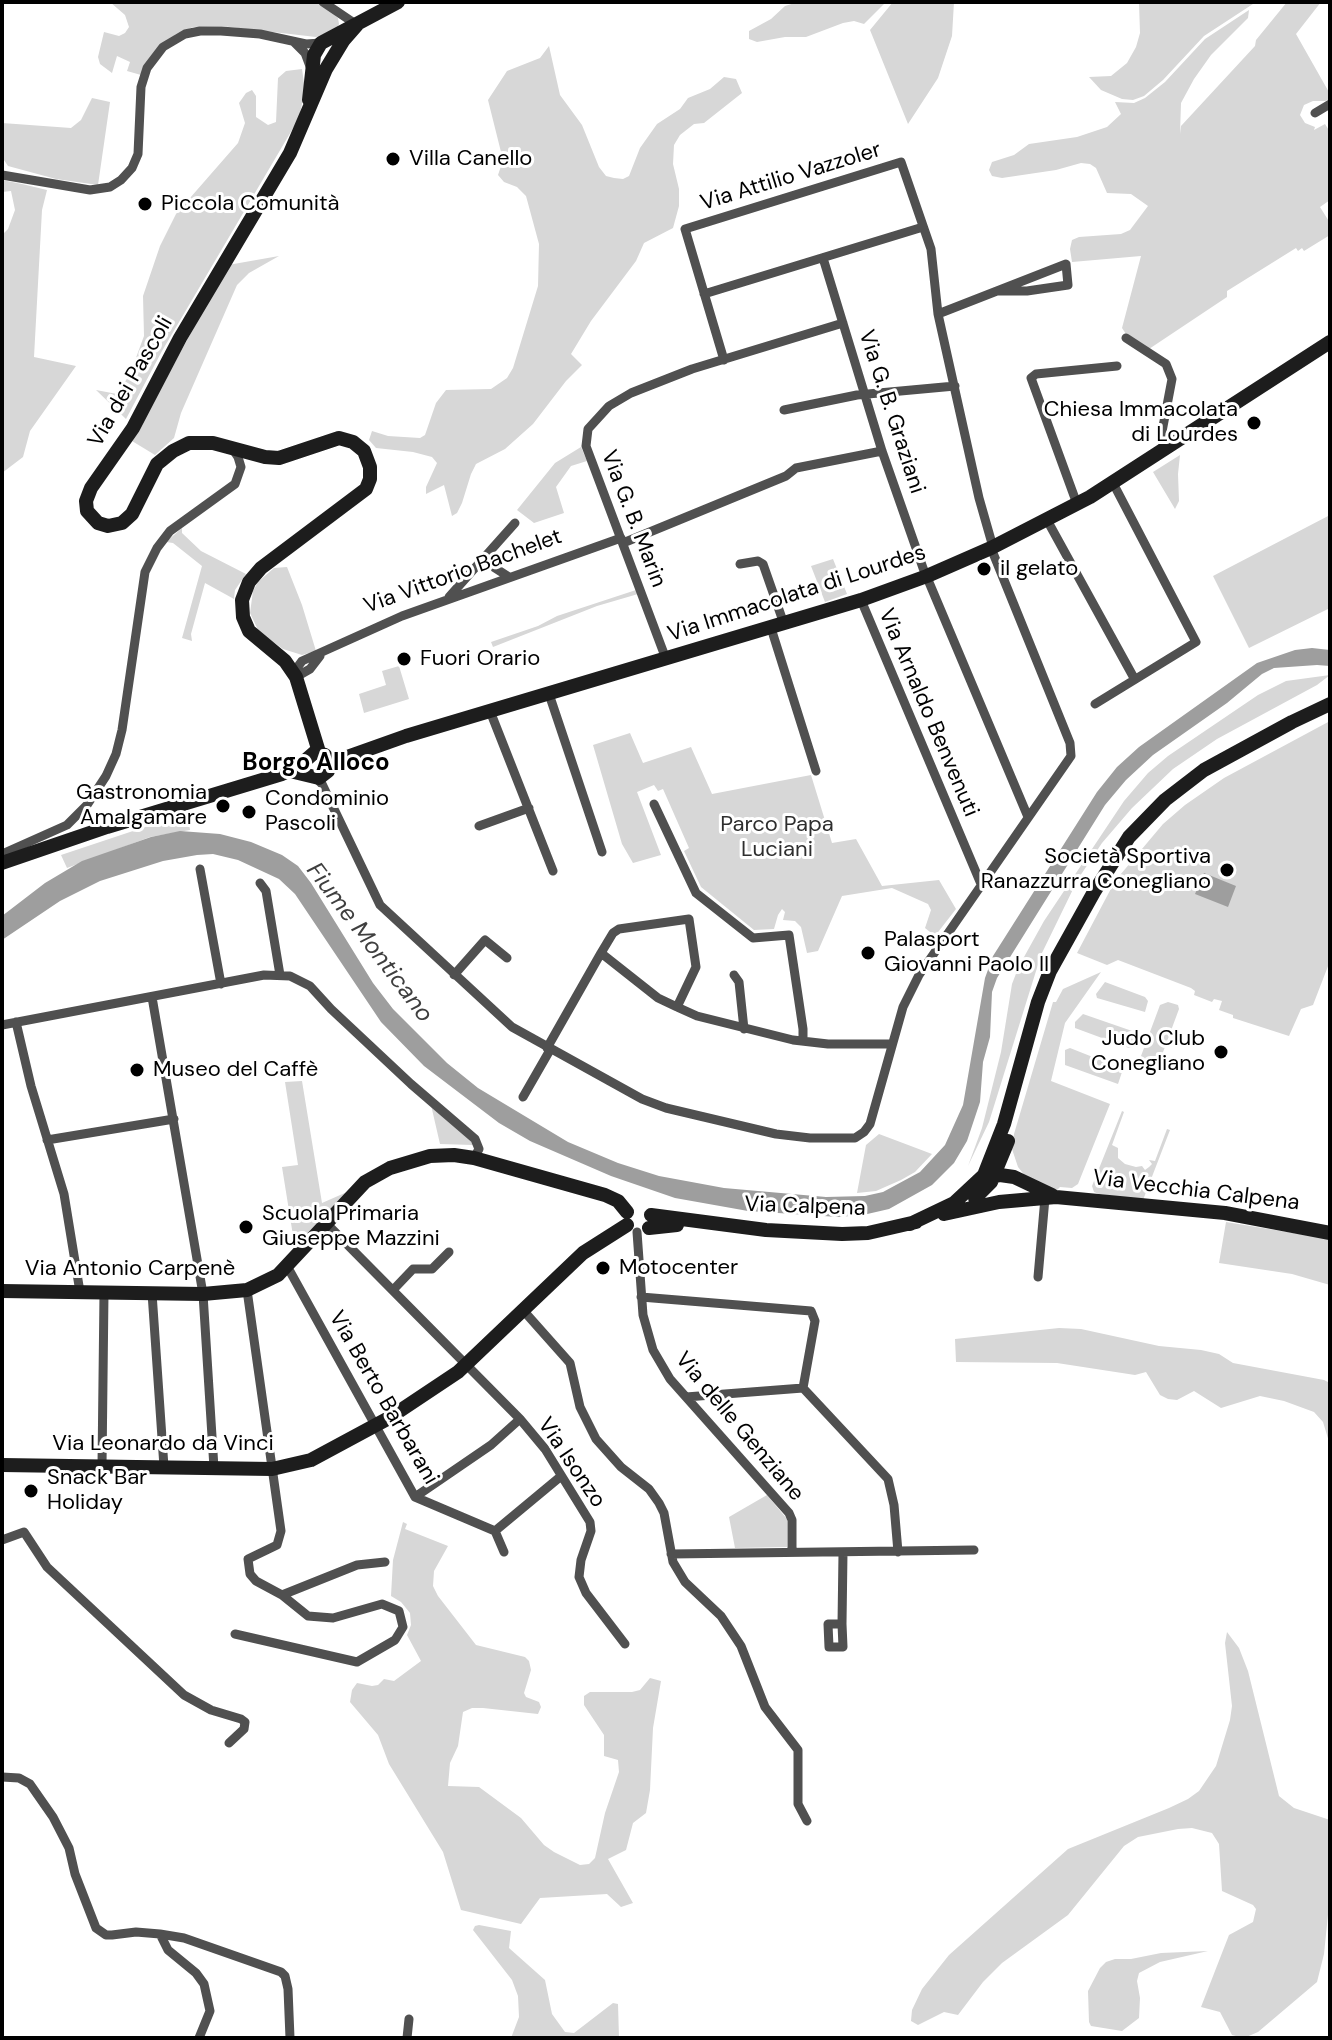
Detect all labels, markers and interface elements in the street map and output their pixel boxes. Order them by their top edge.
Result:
street label: Via Attilio Vazzoler [698,137,884,217]
place label: Villa Canello [409,146,532,172]
marker: Villa Canello [384,150,402,168]
place label: Piccola Comunità [161,191,340,217]
marker: Piccola Comunità [136,195,154,213]
street label: Via dei Pascoli [83,312,179,452]
street label: Via G. B. Graziani [852,327,930,497]
place label: Chiesa Immacolata di Lourdes [1044,397,1238,448]
marker: Chiesa Immacolata di Lourdes [1245,414,1263,432]
street label: Via G. B. Marin [595,447,671,591]
street label: Via Vittorio Bachelet [360,524,566,620]
street label: Via Immacolata di Lourdes [665,540,929,648]
place label: il gelato [1000,556,1078,582]
marker: il gelato [975,560,993,578]
street label: Via Arnaldo Benvenuti [872,605,984,821]
place label: Fuori Orario [420,646,540,672]
marker: Fuori Orario [395,650,413,668]
district label: Borgo Alloco [242,750,390,778]
place label: Gastronomia Amalgamare [76,780,207,832]
place label: Condominio Pascoli [265,786,389,838]
marker: Gastronomia Amalgamare [214,797,232,815]
marker: Condominio Pascoli [240,803,258,821]
park label: Parco Papa Luciani [720,812,834,864]
place label: Società Sportiva Ranazzurra Conegliano [981,844,1211,896]
water label: Fiume Monticano [300,858,438,1028]
marker: Società Sportiva Ranazzurra Conegliano [1218,861,1236,879]
place label: Palasport Giovanni Paolo II [884,927,1049,978]
marker: Palasport Giovanni Paolo II [859,944,877,962]
place label: Judo Club Conegliano [1091,1026,1205,1078]
marker: Judo Club Conegliano [1212,1043,1230,1061]
place label: Museo del Caffè [153,1057,318,1083]
marker: Museo del Caffè [128,1061,146,1079]
street label: Via Vecchia Calpena [1091,1165,1301,1217]
street label: Via Calpena [744,1192,866,1222]
place label: Scuola Primaria Giuseppe Mazzini [262,1201,440,1252]
marker: Scuola Primaria Giuseppe Mazzini [237,1218,255,1236]
place label: Motocenter [619,1255,738,1281]
street label: Via Antonio Carpenè [25,1256,235,1282]
marker: Motocenter [594,1259,612,1277]
street label: Via Berto Barbarani [323,1307,443,1489]
street label: Via delle Genziane [669,1347,809,1507]
street label: Via Isonzo [531,1413,611,1513]
street label: Via Leonardo da Vinci [52,1431,274,1457]
place label: Snack Bar Holiday [47,1465,147,1516]
marker: Snack Bar Holiday [22,1482,40,1500]

